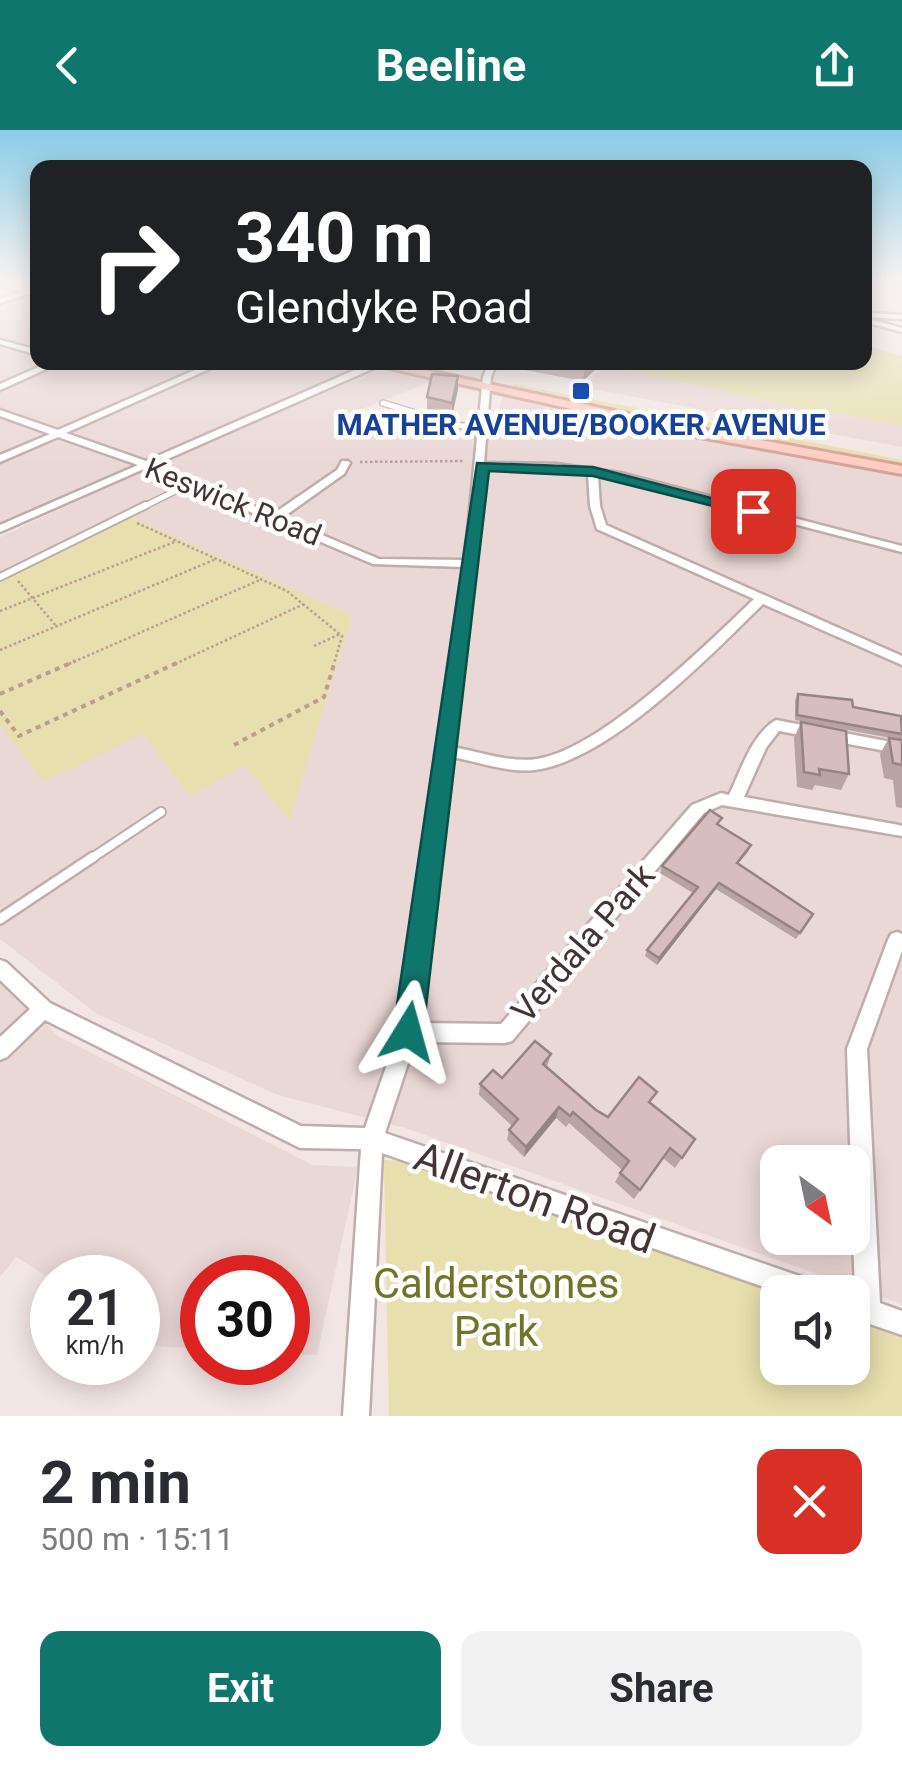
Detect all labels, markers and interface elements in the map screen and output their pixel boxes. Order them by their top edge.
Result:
icon: back [40,38,95,93]
icon: share [807,38,862,93]
text: Beeline [376,39,526,92]
text: 340 m [235,197,434,279]
icon: right [70,200,200,330]
text: Glendyke Road [235,281,533,334]
marker: MATHER AVENUE/BOOKER AVENUE [570,380,592,402]
place label: MATHER AVENUE/BOOKER AVENUE [336,407,826,442]
street label: Keswick Road [140,450,326,553]
pin [711,469,796,554]
icon: arrive [726,484,781,539]
street label: Verdala Park [503,855,664,1031]
position arrow [356,980,460,1084]
street label: Allerton Road [408,1131,662,1264]
north arrow [760,1145,870,1255]
map controls [760,1145,870,1385]
speed limit sign: 30 [180,1255,310,1385]
park label: Calderstones Park [373,1259,619,1356]
button: sound [760,1275,870,1385]
text: 21 [66,1279,124,1337]
text: km/h [66,1331,124,1360]
text: 2 min [40,1447,191,1518]
button: close [757,1449,862,1554]
text: 500 m · 15:11 [40,1520,234,1558]
button: Exit [40,1631,441,1746]
button: Share [461,1631,862,1746]

